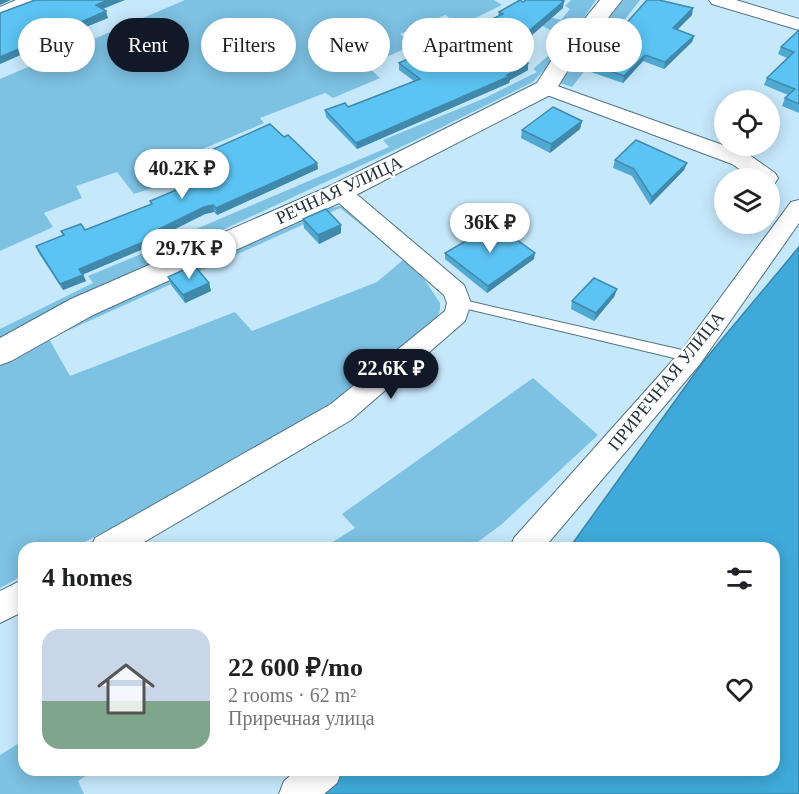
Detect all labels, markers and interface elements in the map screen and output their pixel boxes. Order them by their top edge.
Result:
chip: Buy [18,18,95,72]
chip: Rent [107,18,189,72]
chip: Filters [201,18,296,72]
chip: New [308,18,390,72]
chip: Apartment [402,18,534,72]
chip: House [546,18,642,72]
map controls [714,90,780,234]
button: locate [714,90,780,156]
pin: 40.2K ₽ [127,149,237,200]
street label: РЕЧНАЯ УЛИЦА [273,152,405,228]
text: 40.2K ₽ [148,157,216,179]
button: layers [714,168,780,234]
pin: 36K ₽ [448,203,532,254]
text: 36K ₽ [464,211,516,233]
pin: 29.7K ₽ [134,229,244,280]
text: 29.7K ₽ [155,237,223,259]
street label: ПРИРЕЧНАЯ УЛИЦА [604,307,728,455]
pin: 22.6K ₽ [336,349,446,400]
text: 22.6K ₽ [357,357,425,379]
icon: filters [723,562,756,595]
text: 4 homes [42,563,132,592]
icon: home [90,653,162,725]
text: 22 600 ₽/mo [228,653,363,682]
icon: heart [723,673,756,706]
text: 2 rooms · 62 m² [228,684,356,706]
text: Приречная улица [228,707,375,729]

